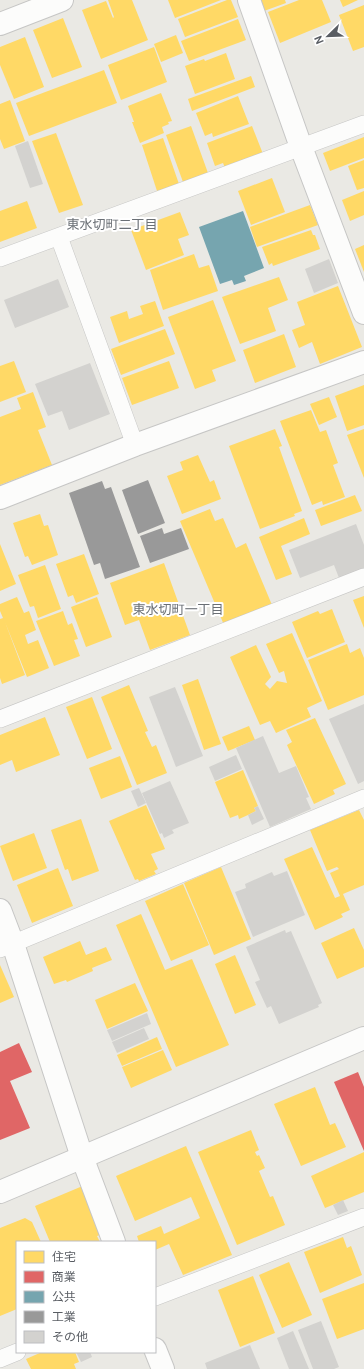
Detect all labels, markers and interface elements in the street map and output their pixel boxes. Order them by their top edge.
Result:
north arrow [308,16,348,56]
text: N [311,34,327,46]
district label: 東水切町二丁目 [66,216,158,232]
district label: 東水切町一丁目 [132,601,224,617]
legend [16,1241,156,1353]
text: 住宅 [52,1249,76,1264]
text: 商業 [52,1269,76,1284]
text: 公共 [52,1289,76,1304]
text: 工業 [52,1309,76,1324]
text: その他 [52,1329,88,1344]

